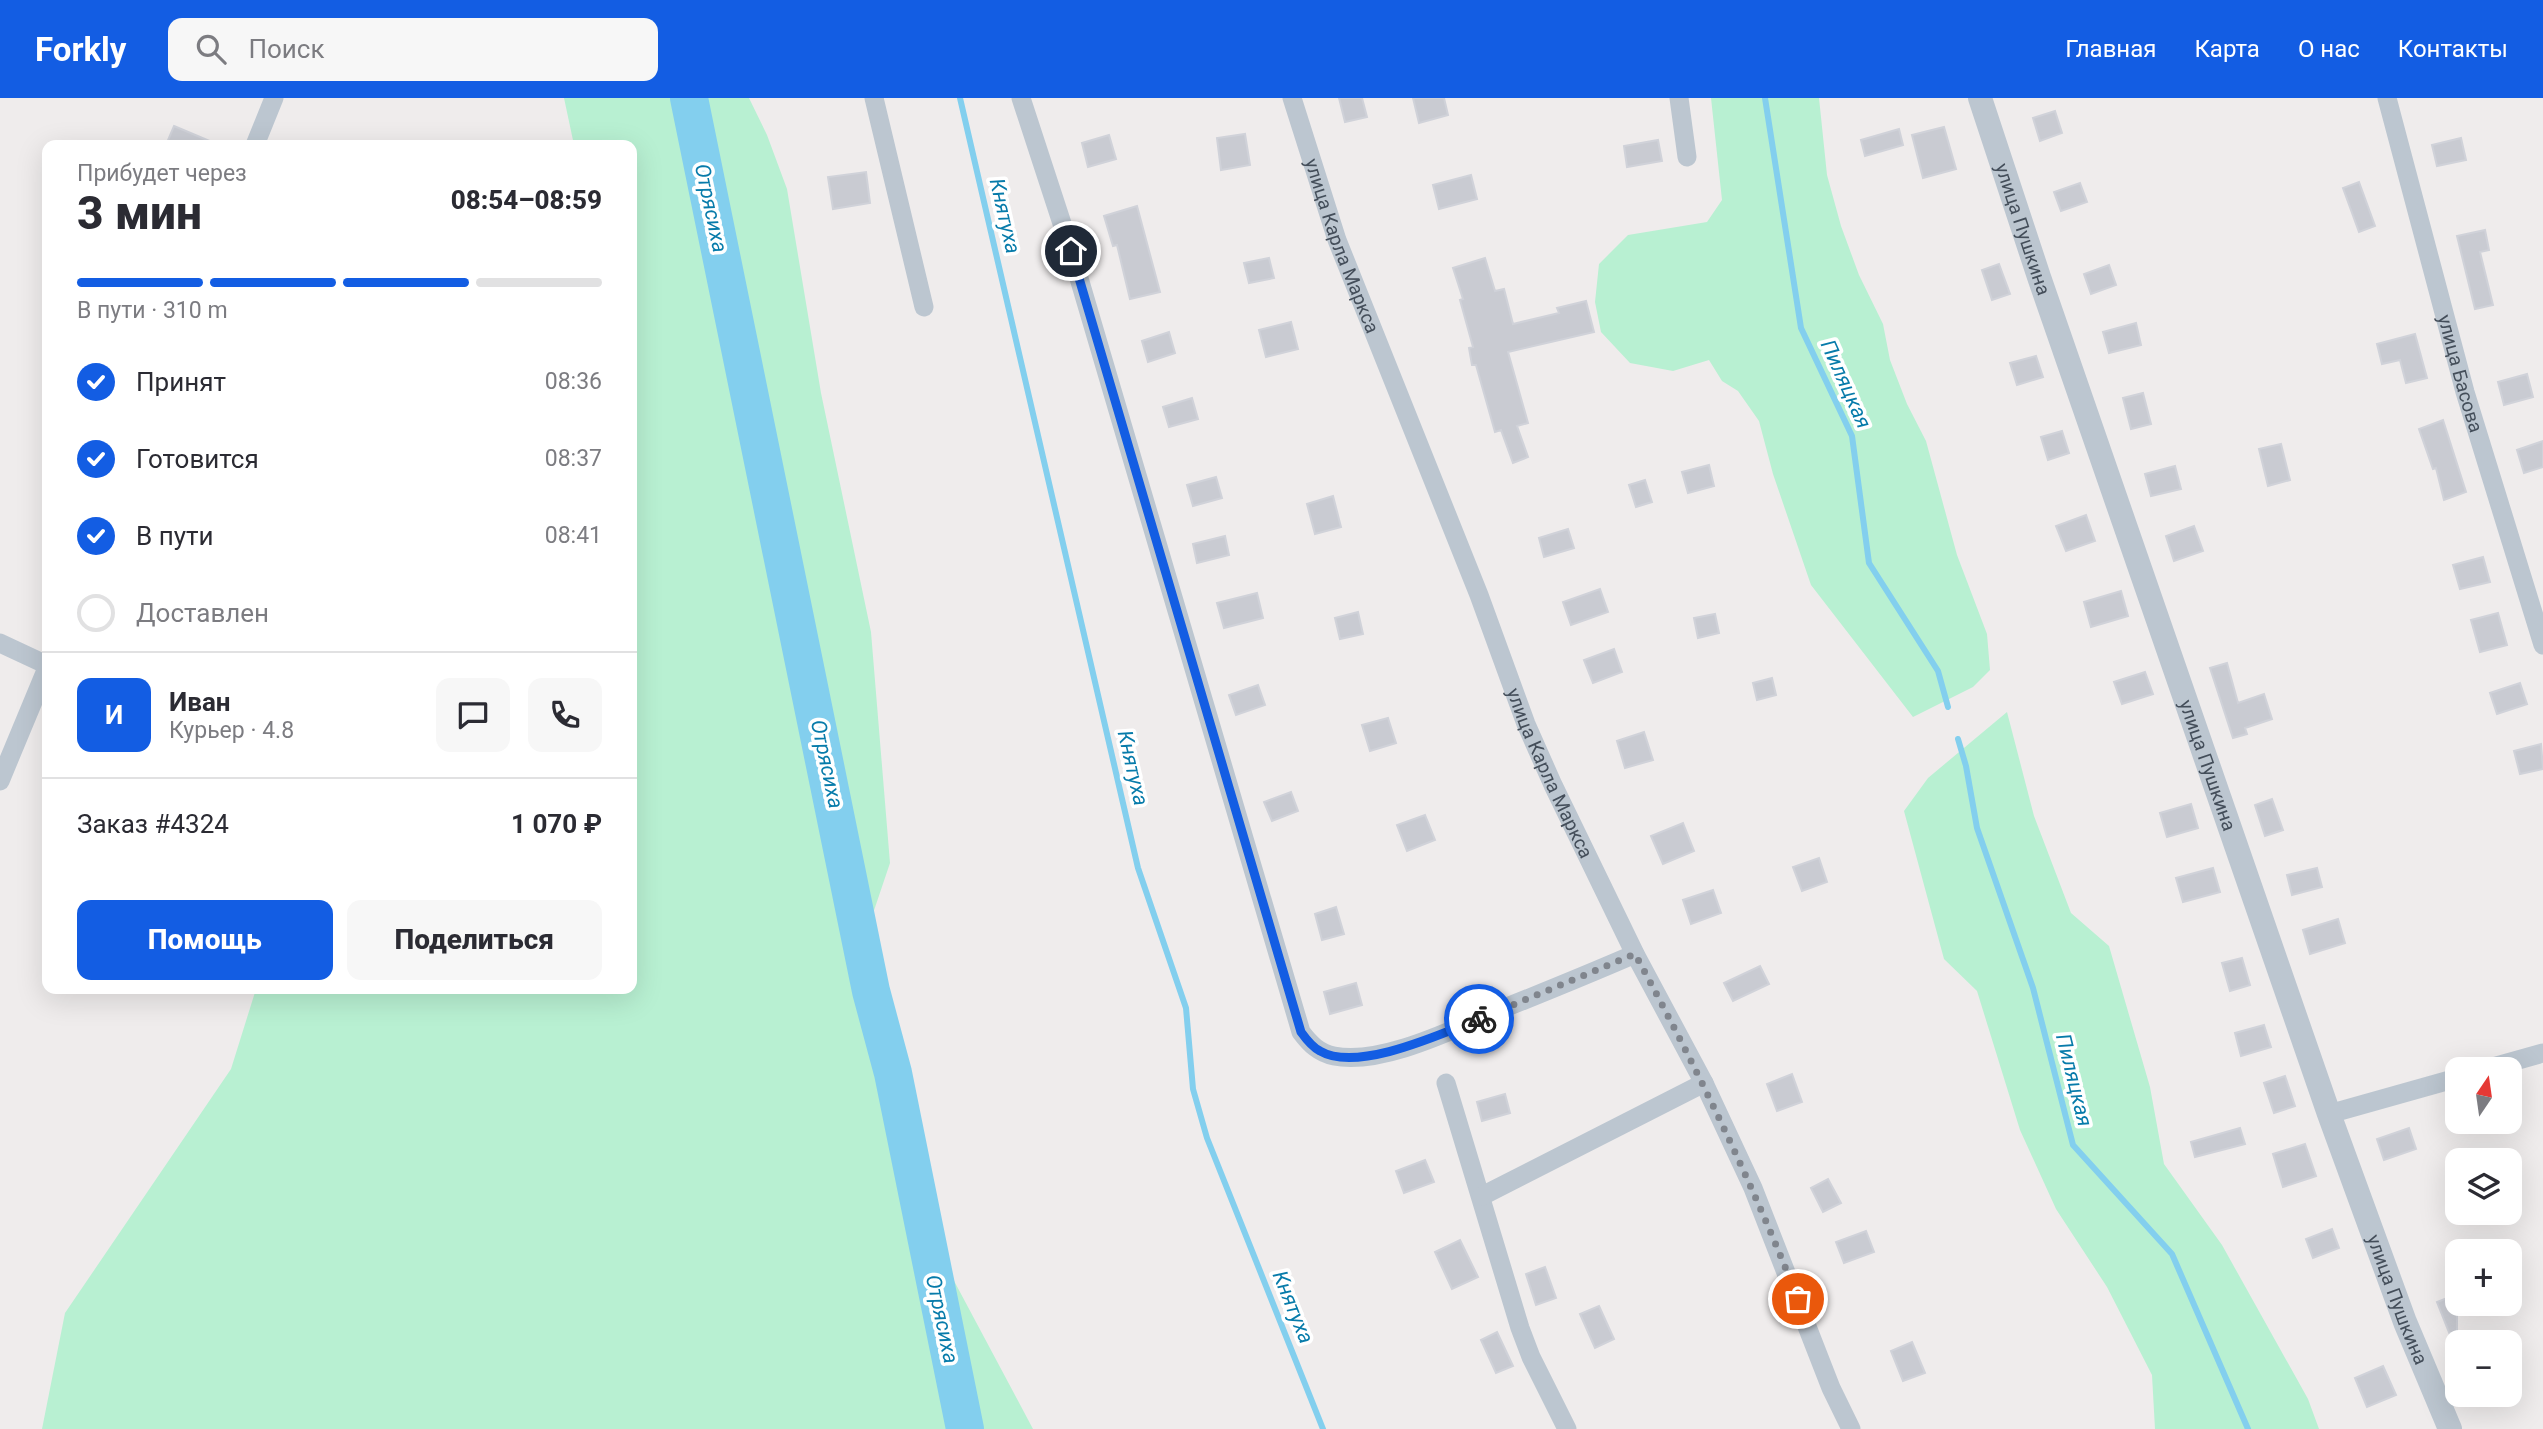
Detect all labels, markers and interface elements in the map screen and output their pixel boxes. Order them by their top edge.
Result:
search box [168,18,658,81]
text: Forkly [35,30,126,69]
icon: search [192,30,230,68]
text: Поиск [248,34,325,64]
text: Главная [2065,35,2156,63]
text: Карта [2194,35,2260,63]
text: О нас [2298,35,2360,63]
text: Контакты [2398,35,2508,63]
street label: улица Карла Маркса [1300,155,1384,336]
text: Прибудет через [77,160,247,187]
street label: улица Пушкина [1991,160,2056,298]
water label: Отрясиха [690,161,732,255]
water label: Княтуха [985,176,1025,256]
text: 08:54–08:59 [451,185,602,215]
text: 3 мин [77,186,202,240]
pin [1041,221,1101,281]
icon: home [1052,232,1090,270]
text: В пути · 310 m [77,297,228,324]
street label: улица Басова [2433,312,2488,435]
water label: Пиляцкая [1816,336,1876,432]
icon: check [77,363,115,401]
text: Принят [136,367,226,397]
text: 08:36 [545,368,602,395]
icon: check [77,440,115,478]
text: Готовится [136,444,259,474]
text: 08:37 [545,445,602,472]
icon: check [77,517,115,555]
text: В пути [136,521,213,551]
text: 08:41 [545,522,602,549]
text: Доставлен [136,598,269,628]
button: chat [436,678,510,752]
button: phone [528,678,602,752]
street label: улица Карла Маркса [1502,685,1598,862]
text: Иван [169,687,231,717]
street label: улица Пушкина [2175,696,2241,834]
text: И [105,700,123,730]
text: Курьер · 4.8 [169,717,294,744]
water label: Отрясиха [806,717,848,811]
water label: Княтуха [1113,728,1153,808]
text: Заказ #4324 [77,809,229,839]
text: 1 070 ₽ [511,809,602,839]
button: Помощь [77,900,333,980]
button: Поделиться [347,900,602,980]
courier [1444,984,1514,1054]
icon: bike [1460,1000,1498,1038]
water label: Пиляцкая [2051,1031,2097,1129]
north arrow [2445,1057,2522,1134]
map controls [2445,1057,2522,1407]
button: layers [2445,1148,2522,1225]
street label: улица Пушкина [2362,1231,2433,1368]
button: + [2445,1239,2522,1316]
water label: Княтуха [1268,1267,1318,1347]
pin [1768,1269,1828,1329]
water label: Отрясиха [921,1272,963,1366]
icon: bag [1779,1280,1817,1318]
button: − [2445,1330,2522,1407]

